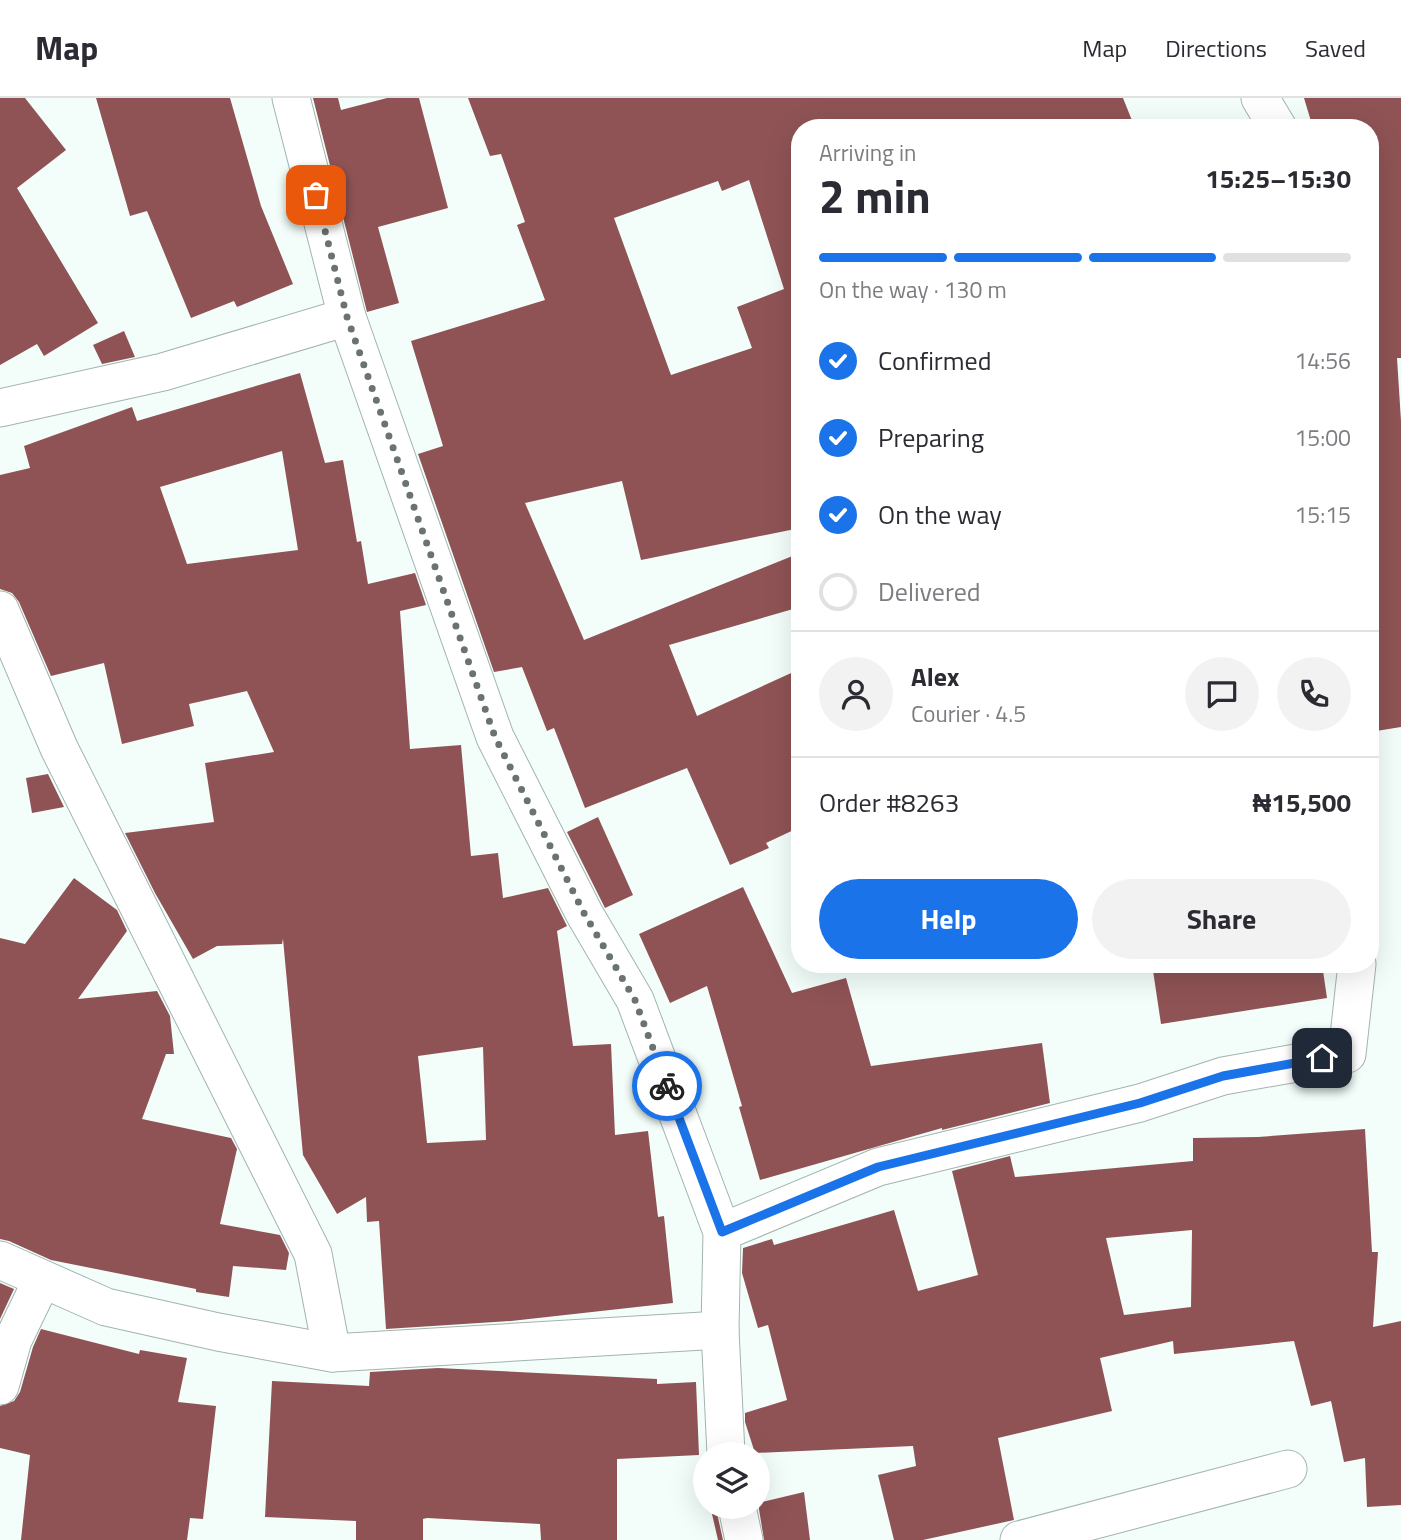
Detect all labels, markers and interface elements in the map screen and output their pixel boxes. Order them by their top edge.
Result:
text: Map [35,23,98,73]
text: Map [1082,30,1127,66]
text: Directions [1165,30,1267,66]
text: Saved [1305,30,1366,66]
text: Arriving in [819,135,916,170]
text: 15:25–15:30 [1205,159,1351,198]
text: 2 min [819,161,931,231]
pin [286,165,346,225]
icon: bag [297,176,335,214]
text: On the way · 130 m [819,272,1007,307]
text: Confirmed [878,341,992,380]
icon: check [819,342,857,380]
text: 14:56 [1294,343,1351,378]
text: Preparing [878,418,984,457]
icon: check [819,419,857,457]
text: 15:00 [1294,420,1351,455]
text: On the way [878,495,1002,534]
icon: check [819,496,857,534]
text: 15:15 [1294,497,1351,532]
text: Delivered [878,572,981,611]
button: person [819,657,893,731]
text: Alex [911,657,959,696]
button: chat [1185,657,1259,731]
button: phone [1277,657,1351,731]
text: Courier · 4.5 [911,696,1026,731]
text: Order #8263 [819,783,959,822]
text: ₦15,500 [1253,783,1351,822]
button: Help [819,879,1078,959]
button: Share [1092,879,1351,959]
pin [1292,1028,1352,1088]
icon: home [1303,1039,1341,1077]
courier [632,1051,702,1121]
icon: bike [648,1067,686,1105]
map controls [693,1442,770,1519]
button: layers [693,1442,770,1519]

